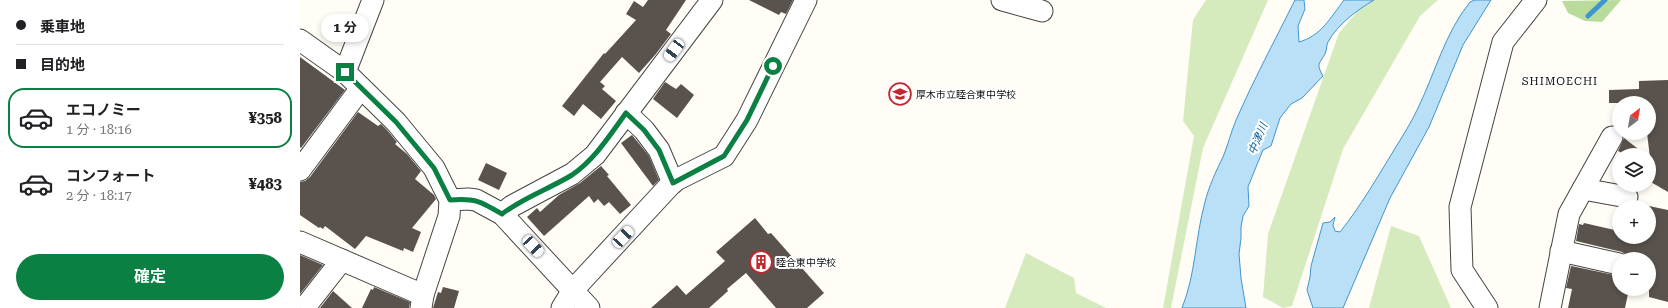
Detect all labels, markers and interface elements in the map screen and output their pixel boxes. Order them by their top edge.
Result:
callout: 1 分 [321,14,369,42]
text: 乗車地 [40,18,85,36]
text: 1 分 [333,20,357,35]
car [662,37,686,63]
text: 目的地 [40,56,85,74]
route start [764,57,782,75]
route end [336,63,354,81]
district label: SHIMOECHI [1522,75,1598,88]
school or university icon: 厚木市立睦合東中学校 [887,81,913,107]
place label: 厚木市立睦合東中学校 [916,89,1016,100]
north arrow [1612,96,1656,140]
map controls [1612,96,1656,296]
icon: car [18,100,54,136]
text: エコノミー [66,101,141,119]
text: ¥358 [248,109,282,127]
water label: 中津川 [1246,120,1271,157]
text: 1 分 · 18:16 [66,122,132,137]
button: layers [1612,148,1656,192]
icon: car [18,166,54,202]
text: コンフォート [66,167,156,185]
text: ¥483 [248,175,282,193]
text: 2 分 · 18:17 [66,188,132,203]
button: + [1612,200,1656,244]
car [610,224,636,250]
car [520,233,546,259]
building icon: 睦合東中学校 [748,249,774,275]
button: − [1612,252,1656,296]
button: 確定 [16,254,284,300]
place label: 睦合東中学校 [776,257,836,268]

